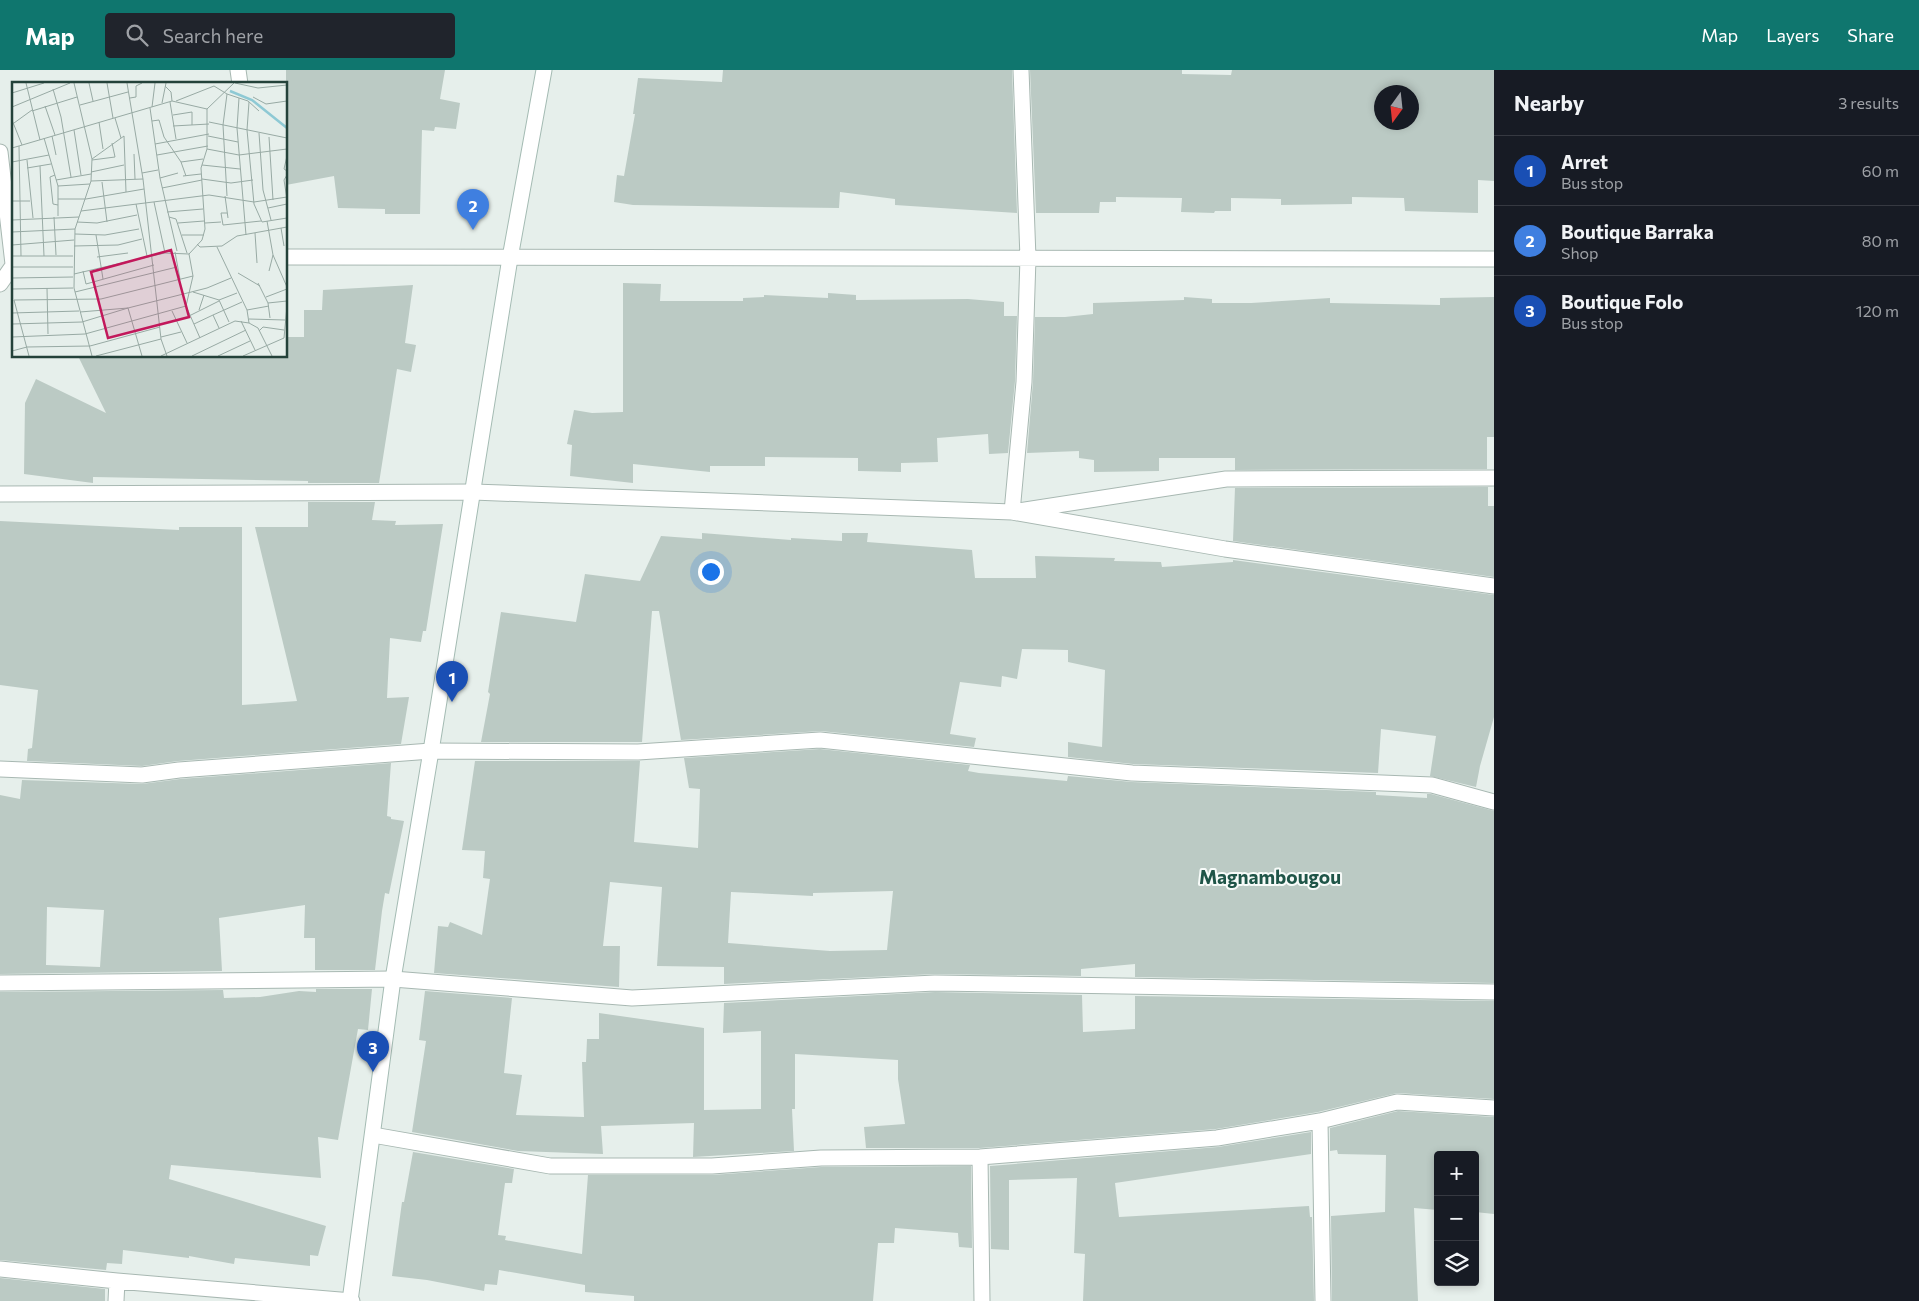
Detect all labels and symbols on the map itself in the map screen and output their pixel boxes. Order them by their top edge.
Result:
inset map [12,82,288,358]
north arrow [1374,85,1419,130]
pin: 2 [457,189,489,230]
your location [698,559,724,585]
pin: 1 [436,661,468,702]
district label: Magnambougou [1199,865,1341,888]
pin: 3 [357,1031,389,1072]

